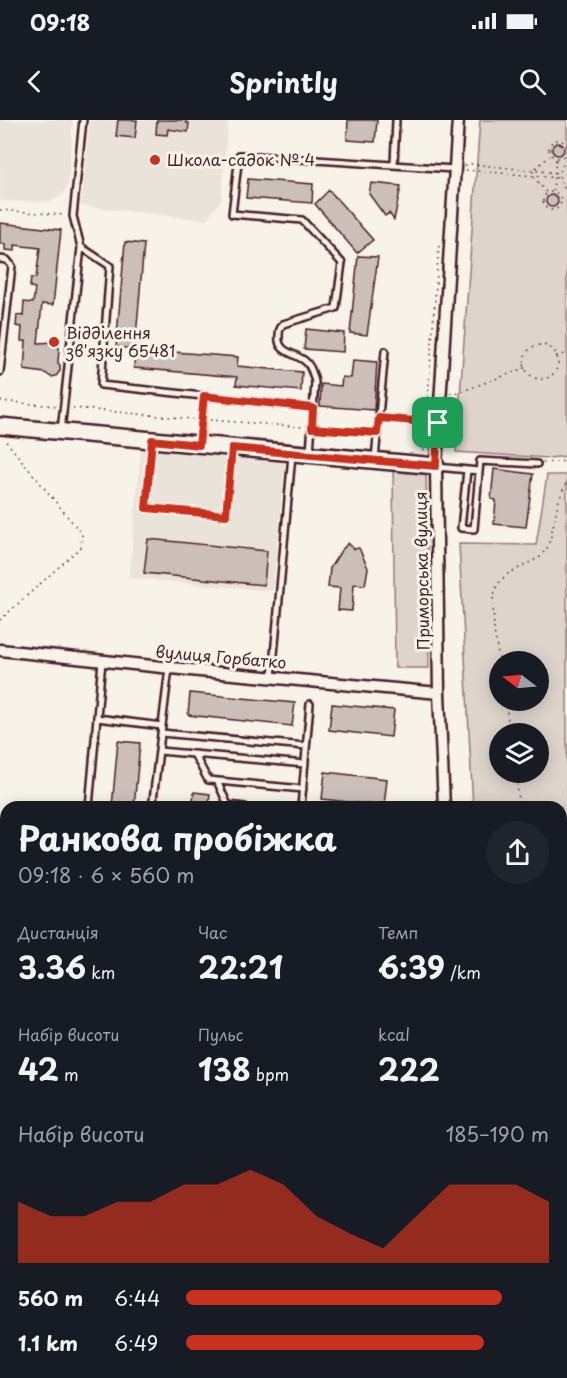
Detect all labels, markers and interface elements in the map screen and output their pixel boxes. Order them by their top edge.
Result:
text: 09:18 [30,5,90,38]
text: Sprintly [229,61,338,102]
icon: back [18,65,51,98]
icon: search [516,65,549,98]
place label: Школа-садок № 4 [167,147,315,171]
marker: Школа-садок № 4 [148,153,162,167]
place label: Відділення зв'язку 65481 [65,320,175,362]
marker: Відділення зв'язку 65481 [47,335,61,349]
pin [412,397,463,448]
icon: arrive [421,406,454,439]
street label: Приморська вулиця [408,491,434,651]
street label: вулиця Горбатко [155,638,288,674]
north arrow [489,651,549,711]
map controls [489,651,549,783]
button: layers [489,723,549,783]
text: Ранкова пробіжка [18,812,337,862]
button: share [486,821,549,884]
text: 09:18 · 6 × 560 m [18,860,194,890]
text: Дистанція [18,920,99,944]
text: Час [198,920,227,944]
text: Темп [378,920,418,944]
text: 3.36 [18,944,86,989]
text: 22:21 [198,944,283,989]
text: 6:39 [378,944,445,989]
text: km [86,960,115,984]
text: /km [445,960,481,984]
text: Набір висоти [18,1022,119,1046]
text: Пульс [198,1022,243,1046]
text: kcal [378,1022,410,1046]
text: 42 [18,1046,59,1091]
text: 138 [198,1046,251,1091]
text: 222 [378,1046,440,1091]
text: m [59,1062,78,1086]
text: bpm [251,1062,289,1086]
text: Набір висоти [18,1119,145,1149]
text: 185–190 m [445,1119,549,1149]
text: 560 m [18,1283,83,1313]
text: 6:44 [114,1283,160,1313]
text: 1.1 km [18,1328,78,1358]
text: 6:49 [114,1328,158,1358]

